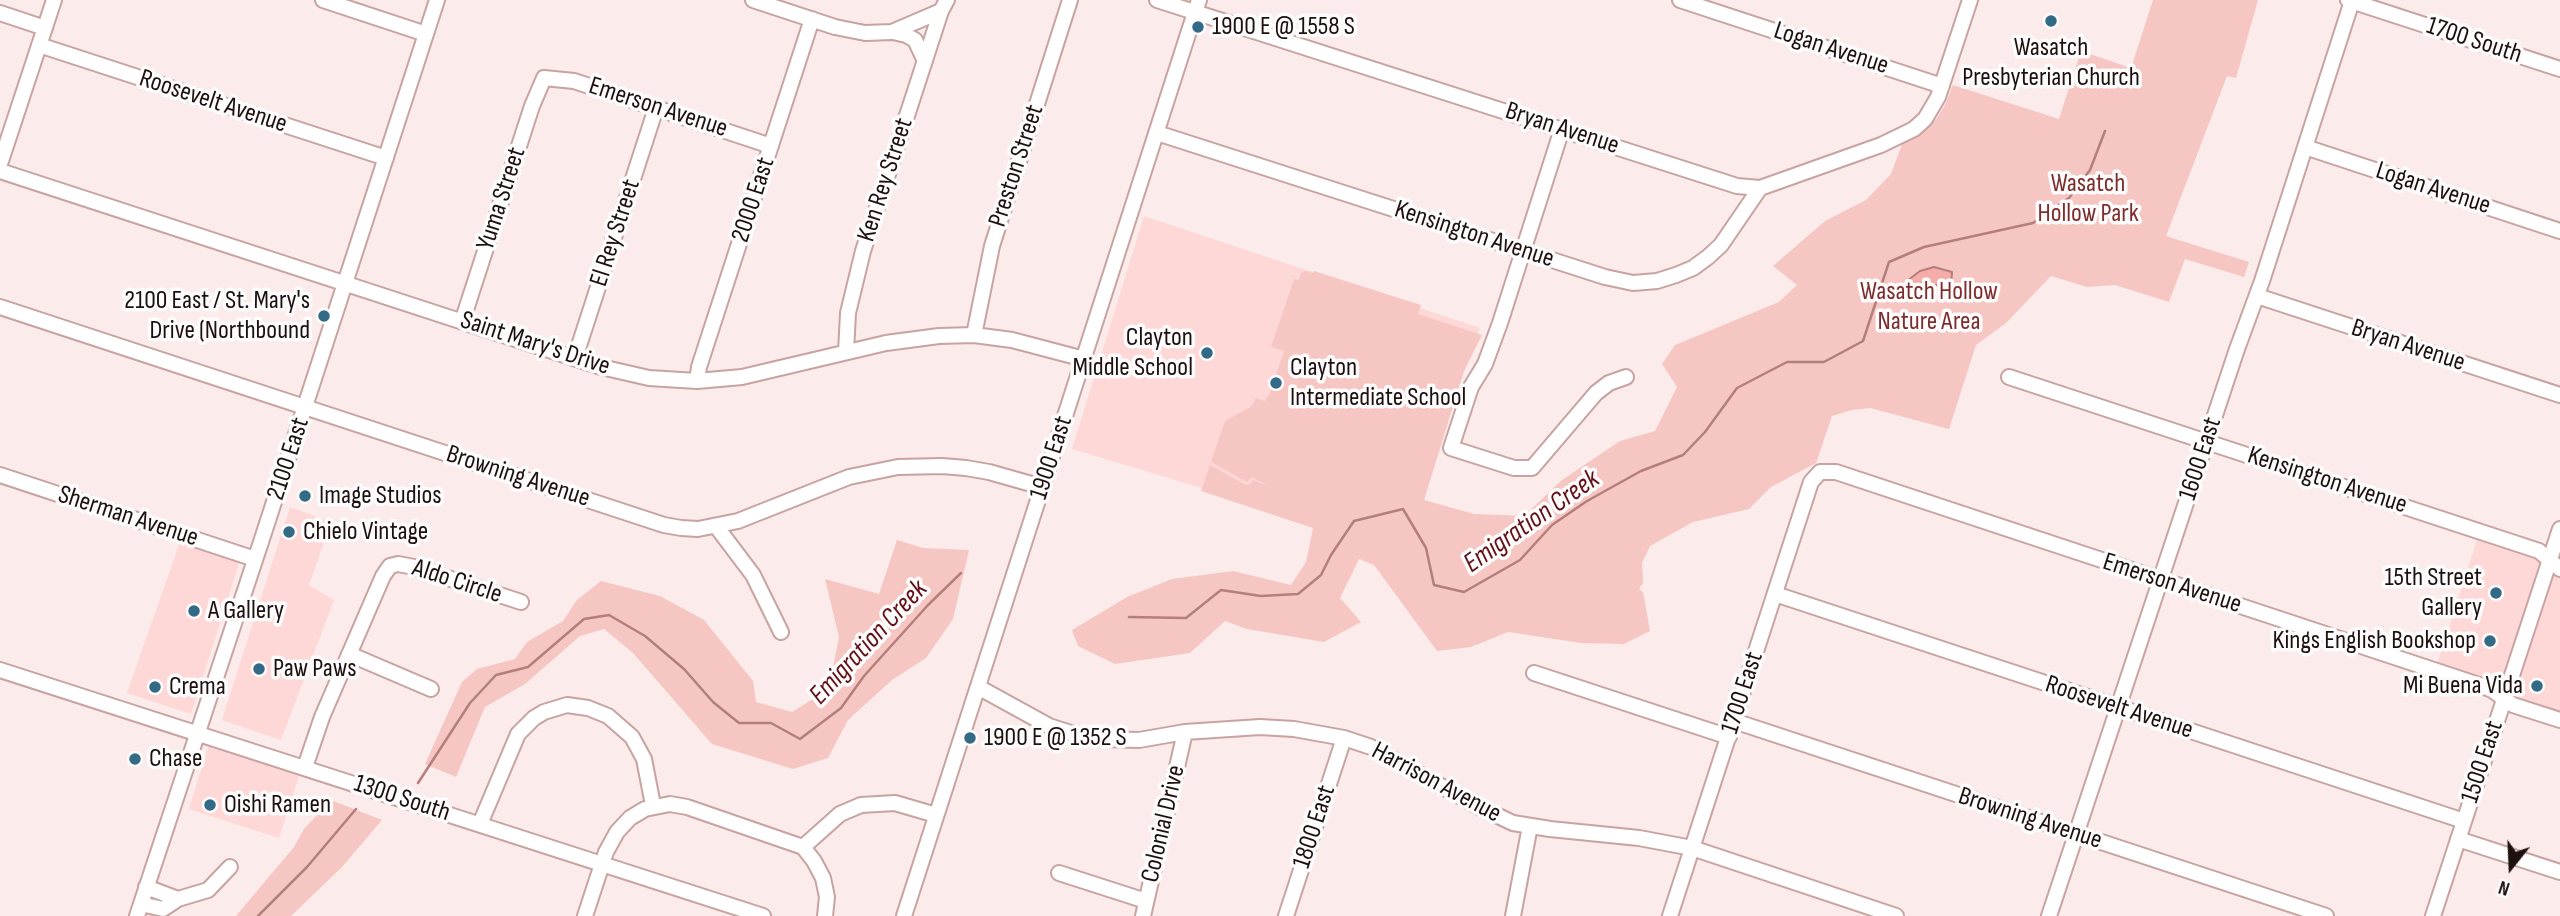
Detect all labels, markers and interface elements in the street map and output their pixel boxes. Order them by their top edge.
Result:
place label: 1900 E @ 1558 S [1212,11,1355,43]
street label: 1700 South [2422,11,2526,71]
marker: Wasatch Presbyterian Church [2043,13,2059,29]
street label: Logan Avenue [1770,16,1892,82]
marker: 1900 E @ 1558 S [1190,19,1206,35]
place label: Wasatch Presbyterian Church [1962,32,2140,94]
street label: Roosevelt Avenue [135,63,291,141]
street label: Emerson Avenue [585,71,731,145]
street label: Bryan Avenue [1501,96,1623,162]
street label: Preston Street [983,101,1051,231]
street label: Ken Rey Street [851,114,921,246]
street label: Yuma Street [471,144,533,254]
street label: 2000 East [726,154,782,246]
street label: Logan Avenue [2372,156,2494,222]
park label: Wasatch Hollow Park [2037,168,2139,230]
street label: El Rey Street [584,176,648,290]
street label: Kensington Avenue [1390,195,1558,275]
park label: Wasatch Hollow Nature Area [1860,276,1998,338]
place label: 2100 East / St. Mary's Drive (Northbound [124,285,310,346]
street label: Saint Mary's Drive [456,305,614,383]
marker: 2100 East / St. Mary's Drive (Northbound [316,308,332,324]
street label: Bryan Avenue [2347,313,2469,379]
place label: Clayton Middle School [1073,322,1193,384]
marker: Clayton Middle School [1199,345,1215,361]
place label: Clayton Intermediate School [1290,352,1466,414]
marker: Clayton Intermediate School [1268,375,1284,391]
street label: 1900 East [1024,413,1080,503]
street label: 2100 East [261,414,317,504]
street label: 1600 East [2173,414,2229,504]
street label: Browning Avenue [442,439,594,515]
street label: Kensington Avenue [2243,441,2411,521]
water label: Emigration Creek [1458,463,1606,581]
street label: Sherman Avenue [54,480,202,554]
place label: Image Studios [319,480,442,512]
marker: Image Studios [297,488,313,504]
place label: Chielo Vintage [303,516,428,548]
marker: Chielo Vintage [281,524,297,540]
street label: Emerson Avenue [2099,547,2245,621]
street label: Aldo Circle [408,553,506,611]
place label: 15th Street Gallery [2384,562,2482,624]
water label: Emigration Creek [803,574,935,712]
marker: 15th Street Gallery [2488,585,2504,601]
place label: A Gallery [208,595,284,627]
marker: A Gallery [186,603,202,619]
place label: Kings English Bookshop [2273,625,2476,657]
marker: Kings English Bookshop [2482,633,2498,649]
street label: 1700 East [1715,648,1771,738]
place label: Paw Paws [273,653,357,685]
marker: Paw Paws [251,661,267,677]
street label: Roosevelt Avenue [2041,669,2197,747]
place label: Mi Buena Vida [2403,670,2523,702]
place label: Crema [169,671,226,703]
marker: Mi Buena Vida [2529,678,2545,694]
marker: Crema [147,679,163,695]
street label: 1500 East [2455,717,2511,807]
place label: 1900 E @ 1352 S [984,722,1127,754]
marker: 1900 E @ 1352 S [962,730,978,746]
street label: Harrison Avenue [1366,736,1506,830]
place label: Chase [149,743,203,775]
marker: Chase [127,751,143,767]
street label: Colonial Drive [1135,762,1193,886]
street label: 1300 South [350,769,454,829]
street label: Browning Avenue [1954,781,2106,857]
street label: 1800 East [1287,782,1343,872]
place label: Oishi Ramen [224,789,331,821]
marker: Oishi Ramen [202,797,218,813]
north arrow [2476,832,2546,902]
text: N [2496,875,2513,900]

